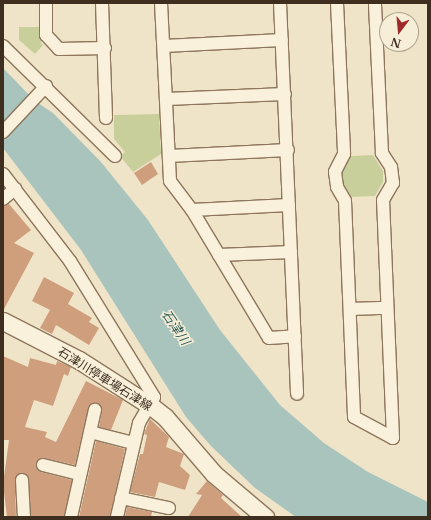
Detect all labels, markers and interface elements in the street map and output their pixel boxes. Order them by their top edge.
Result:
north arrow [379,12,419,52]
text: N [389,34,403,51]
water label: 石津川 [158,307,192,349]
street label: 石津川停車場石津線 [55,344,155,414]

